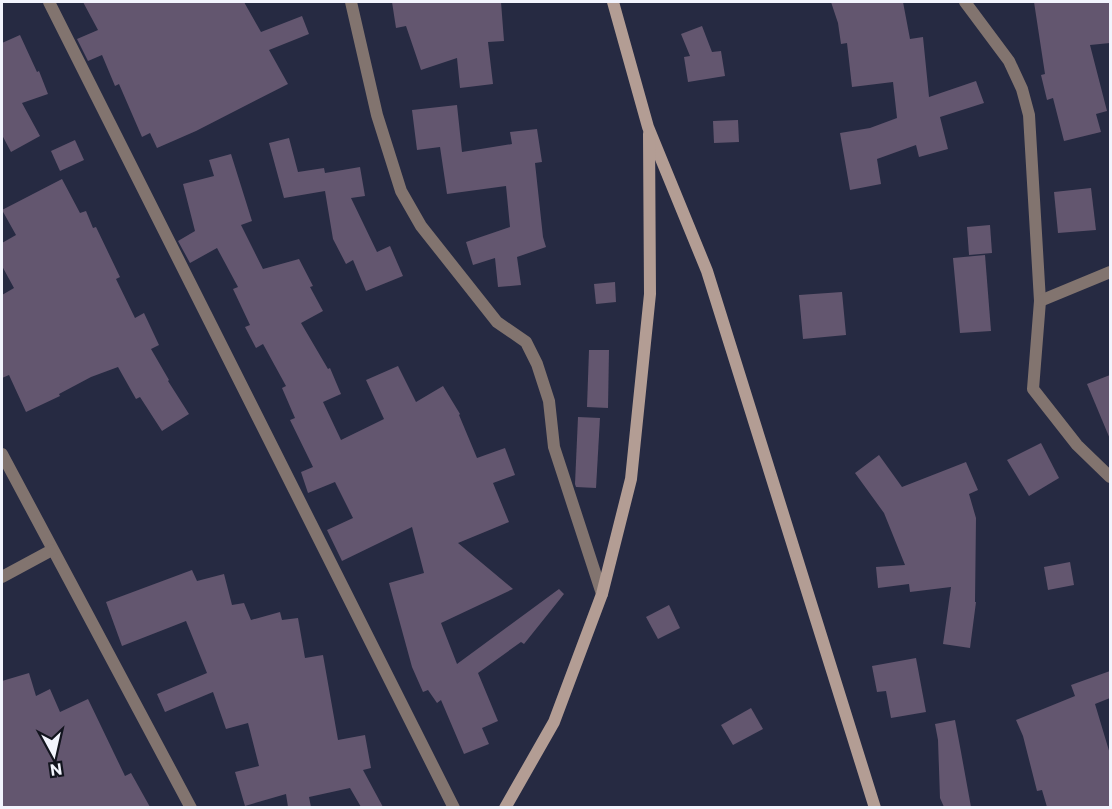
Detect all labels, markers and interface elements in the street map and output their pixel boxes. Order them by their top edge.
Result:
north arrow [24,725,84,785]
text: N [49,760,63,781]

